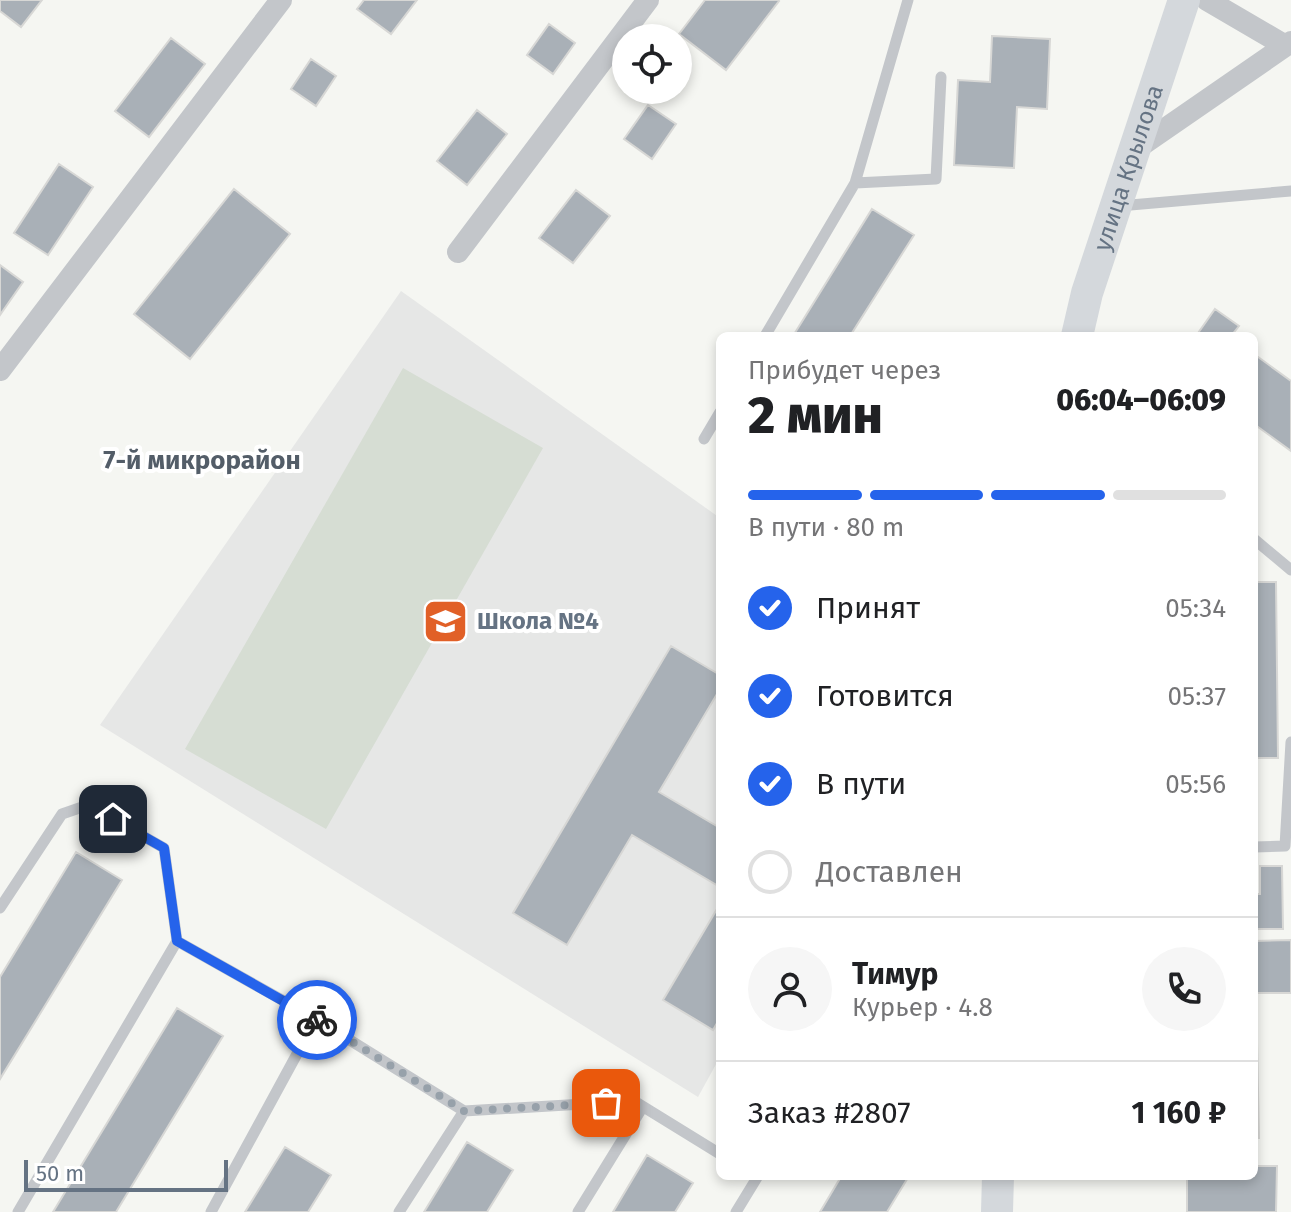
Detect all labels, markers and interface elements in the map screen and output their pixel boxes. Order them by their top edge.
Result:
map controls [612,24,692,104]
button: locate [612,24,692,104]
street label: улица Крылова [1088,81,1169,255]
text: Прибудет через [748,355,941,386]
text: 06:04–06:09 [1056,382,1226,418]
text: 2 мин [748,384,883,447]
district label: 7-й микрорайон [103,445,301,476]
text: В пути · 80 m [748,512,904,543]
icon: check [748,586,792,630]
text: Принят [816,590,920,626]
text: 05:34 [1165,593,1226,624]
school or university icon: Школа №4 [422,597,470,645]
place label: Школа №4 [477,607,599,635]
icon: check [748,674,792,718]
text: Готовится [816,678,954,714]
text: 05:37 [1168,681,1226,712]
icon: check [748,762,792,806]
text: В пути [816,766,906,802]
text: 05:56 [1165,769,1226,800]
pin [79,785,147,853]
icon: home [91,797,135,841]
text: Доставлен [816,854,963,890]
button: person [748,947,832,1031]
button: phone [1142,947,1226,1031]
text: Тимур [852,956,938,992]
courier [277,980,357,1060]
text: Курьер · 4.8 [852,992,993,1023]
icon: bike [295,998,339,1042]
pin [572,1069,640,1137]
icon: bag [584,1081,628,1125]
text: Заказ #2807 [748,1095,910,1131]
text: 1 160 ₽ [1132,1095,1226,1131]
scale bar [24,1156,228,1192]
text: 50 m [36,1160,84,1187]

